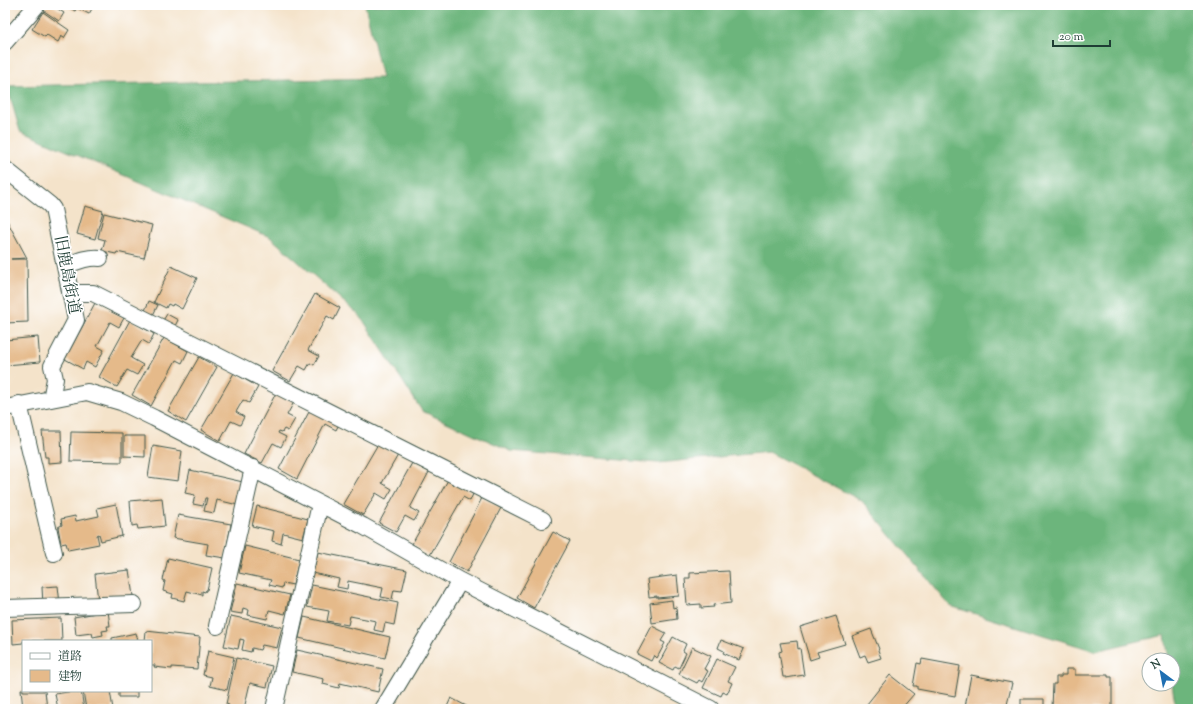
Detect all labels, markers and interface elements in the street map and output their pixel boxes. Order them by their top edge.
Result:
scale bar [1053,22,1110,48]
text: 20 m [1059,28,1084,46]
street label: 旧鹿島街道 [47,234,85,316]
legend [22,640,152,692]
text: 道路 [58,648,82,666]
north arrow [1141,652,1181,692]
text: N [1147,655,1164,674]
text: 建物 [58,668,82,686]

